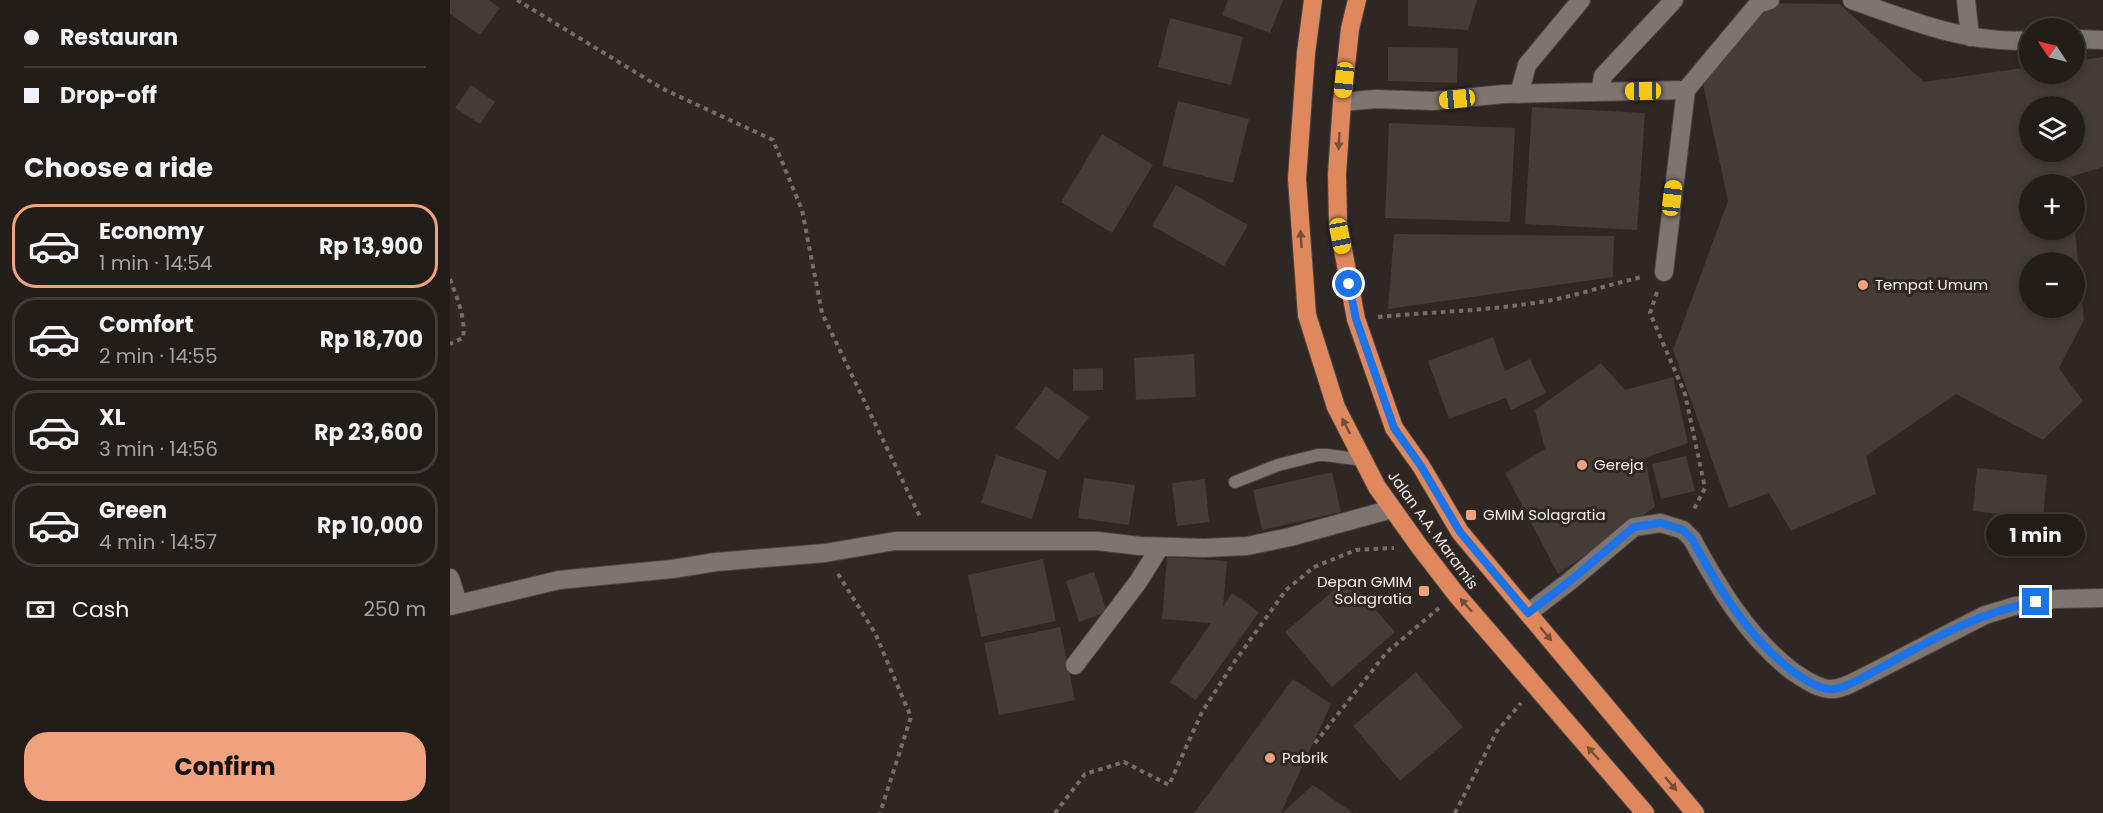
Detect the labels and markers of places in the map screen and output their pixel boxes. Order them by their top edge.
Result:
place label: Tempat Umum [1875,274,1988,295]
marker: Tempat Umum [1856,278,1870,292]
place label: Gereja [1594,454,1644,475]
marker: Gereja [1575,458,1589,472]
place label: GMIM Solagratia [1483,504,1606,525]
marker: GMIM Solagratia [1464,508,1478,522]
place label: Depan GMIM Solagratia [1317,571,1412,609]
marker: Depan GMIM Solagratia [1417,584,1431,598]
place label: Pabrik [1282,747,1328,768]
marker: Pabrik [1263,751,1277,765]

